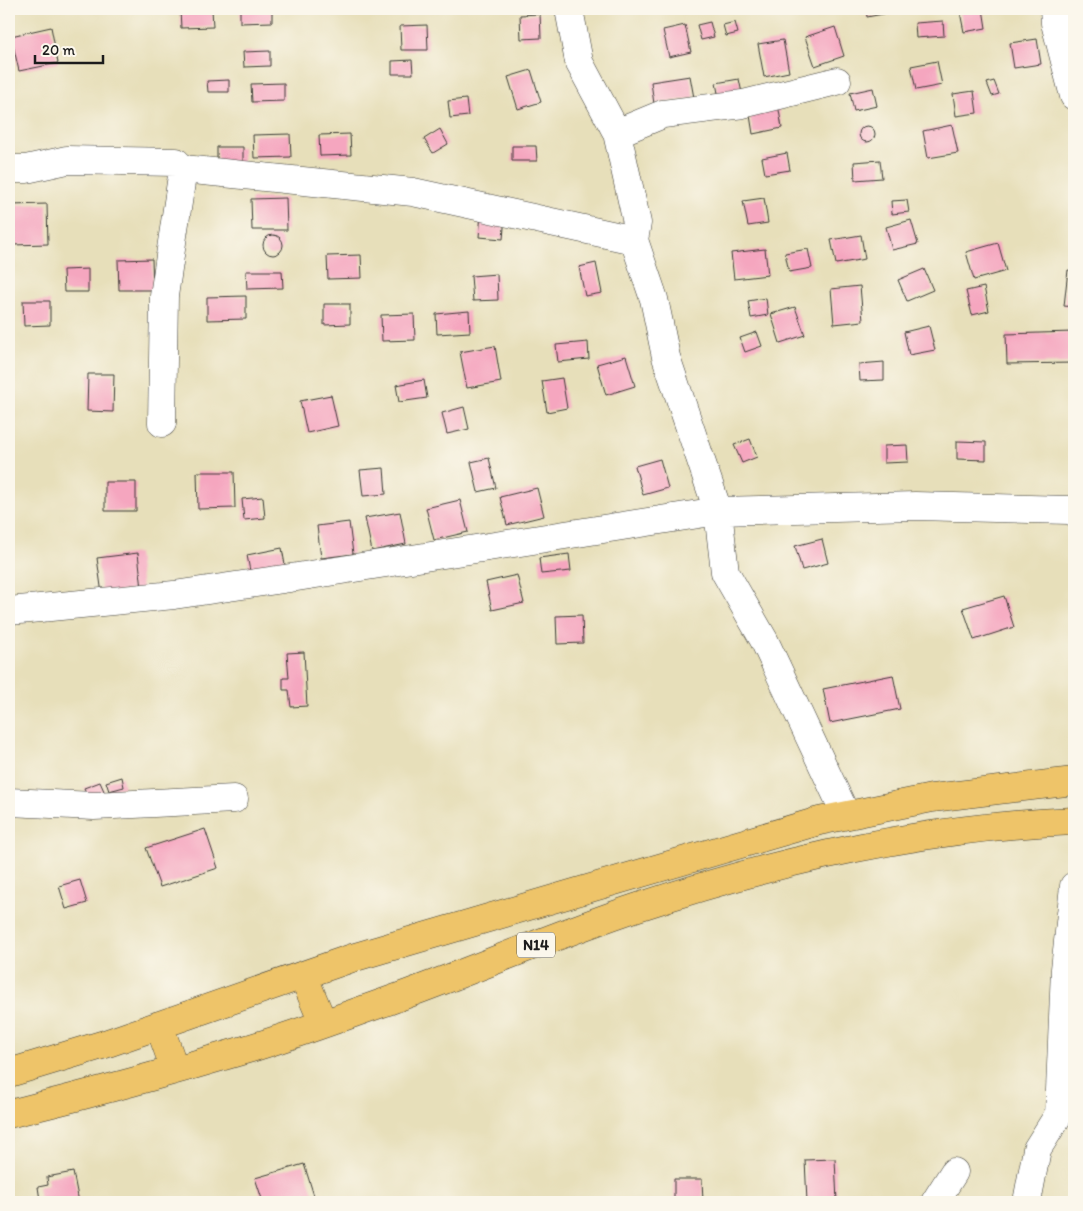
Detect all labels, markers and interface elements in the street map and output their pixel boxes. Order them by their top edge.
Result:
scale bar [35,32,102,64]
text: 20 m [42,41,76,59]
road number: N14 [517,932,555,958]

